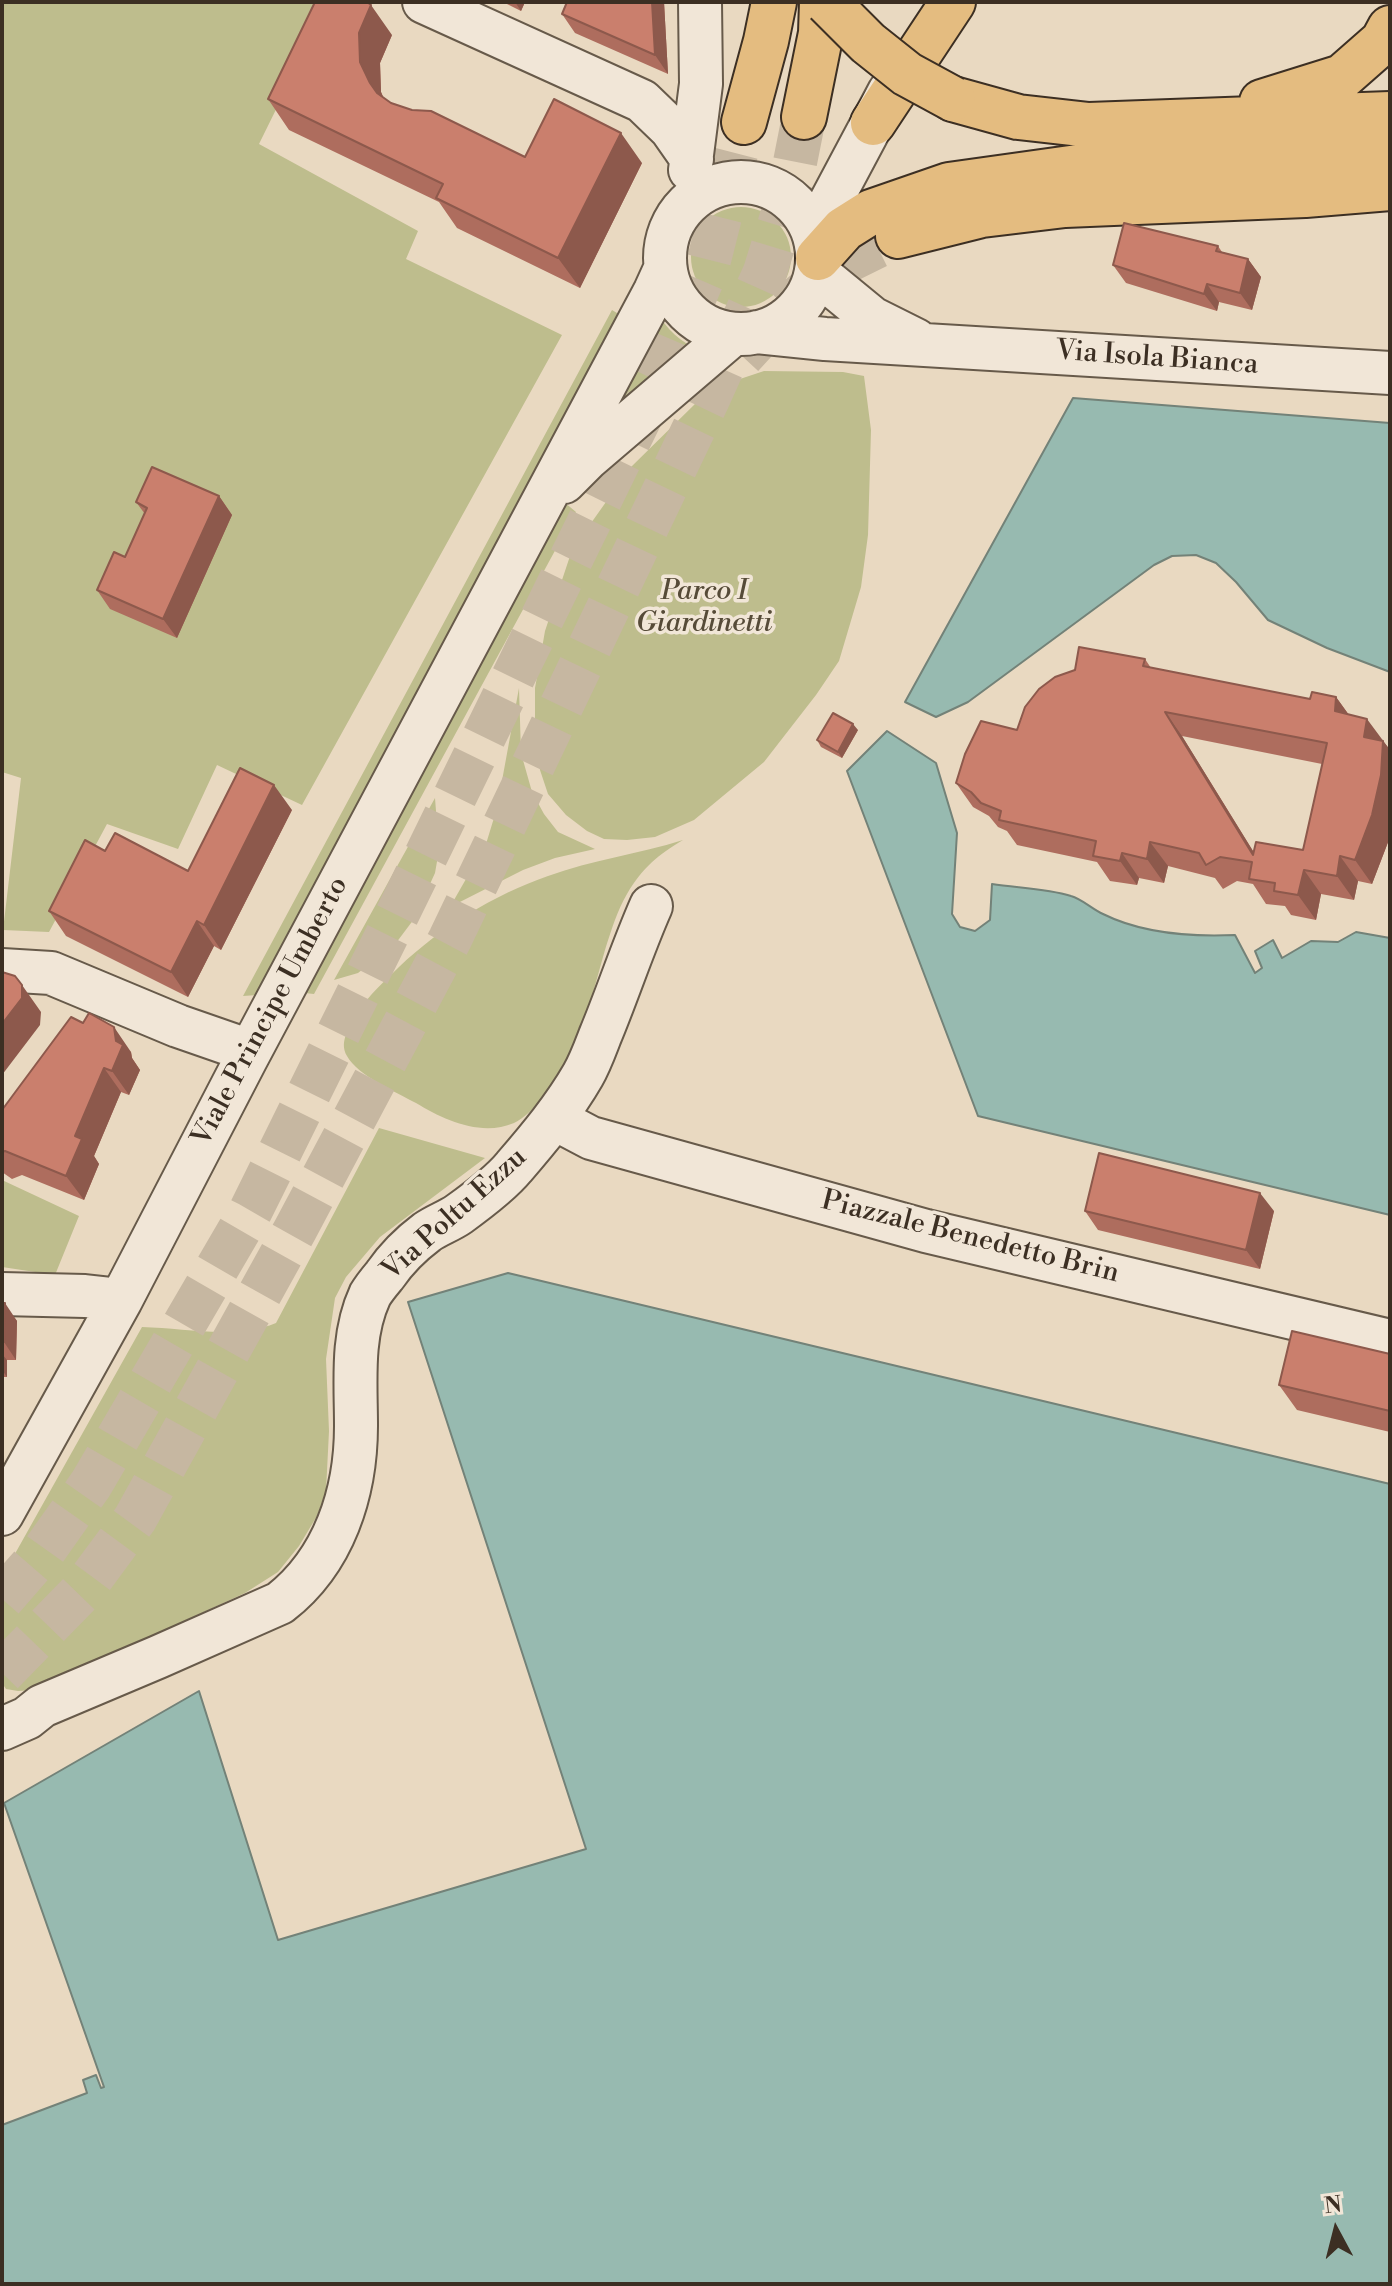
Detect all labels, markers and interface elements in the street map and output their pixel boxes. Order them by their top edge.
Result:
street label: Via Isola Bianca [1055,335,1259,383]
park label: Parco I Giardinetti [636,575,772,641]
street label: Viale Principe Umberto [186,872,356,1152]
street label: Via Poltu Ezzu [376,1141,534,1289]
street label: Piazzale Benedetto Brin [818,1185,1122,1291]
north arrow [1296,2190,1376,2270]
text: N [1323,2191,1343,2220]

